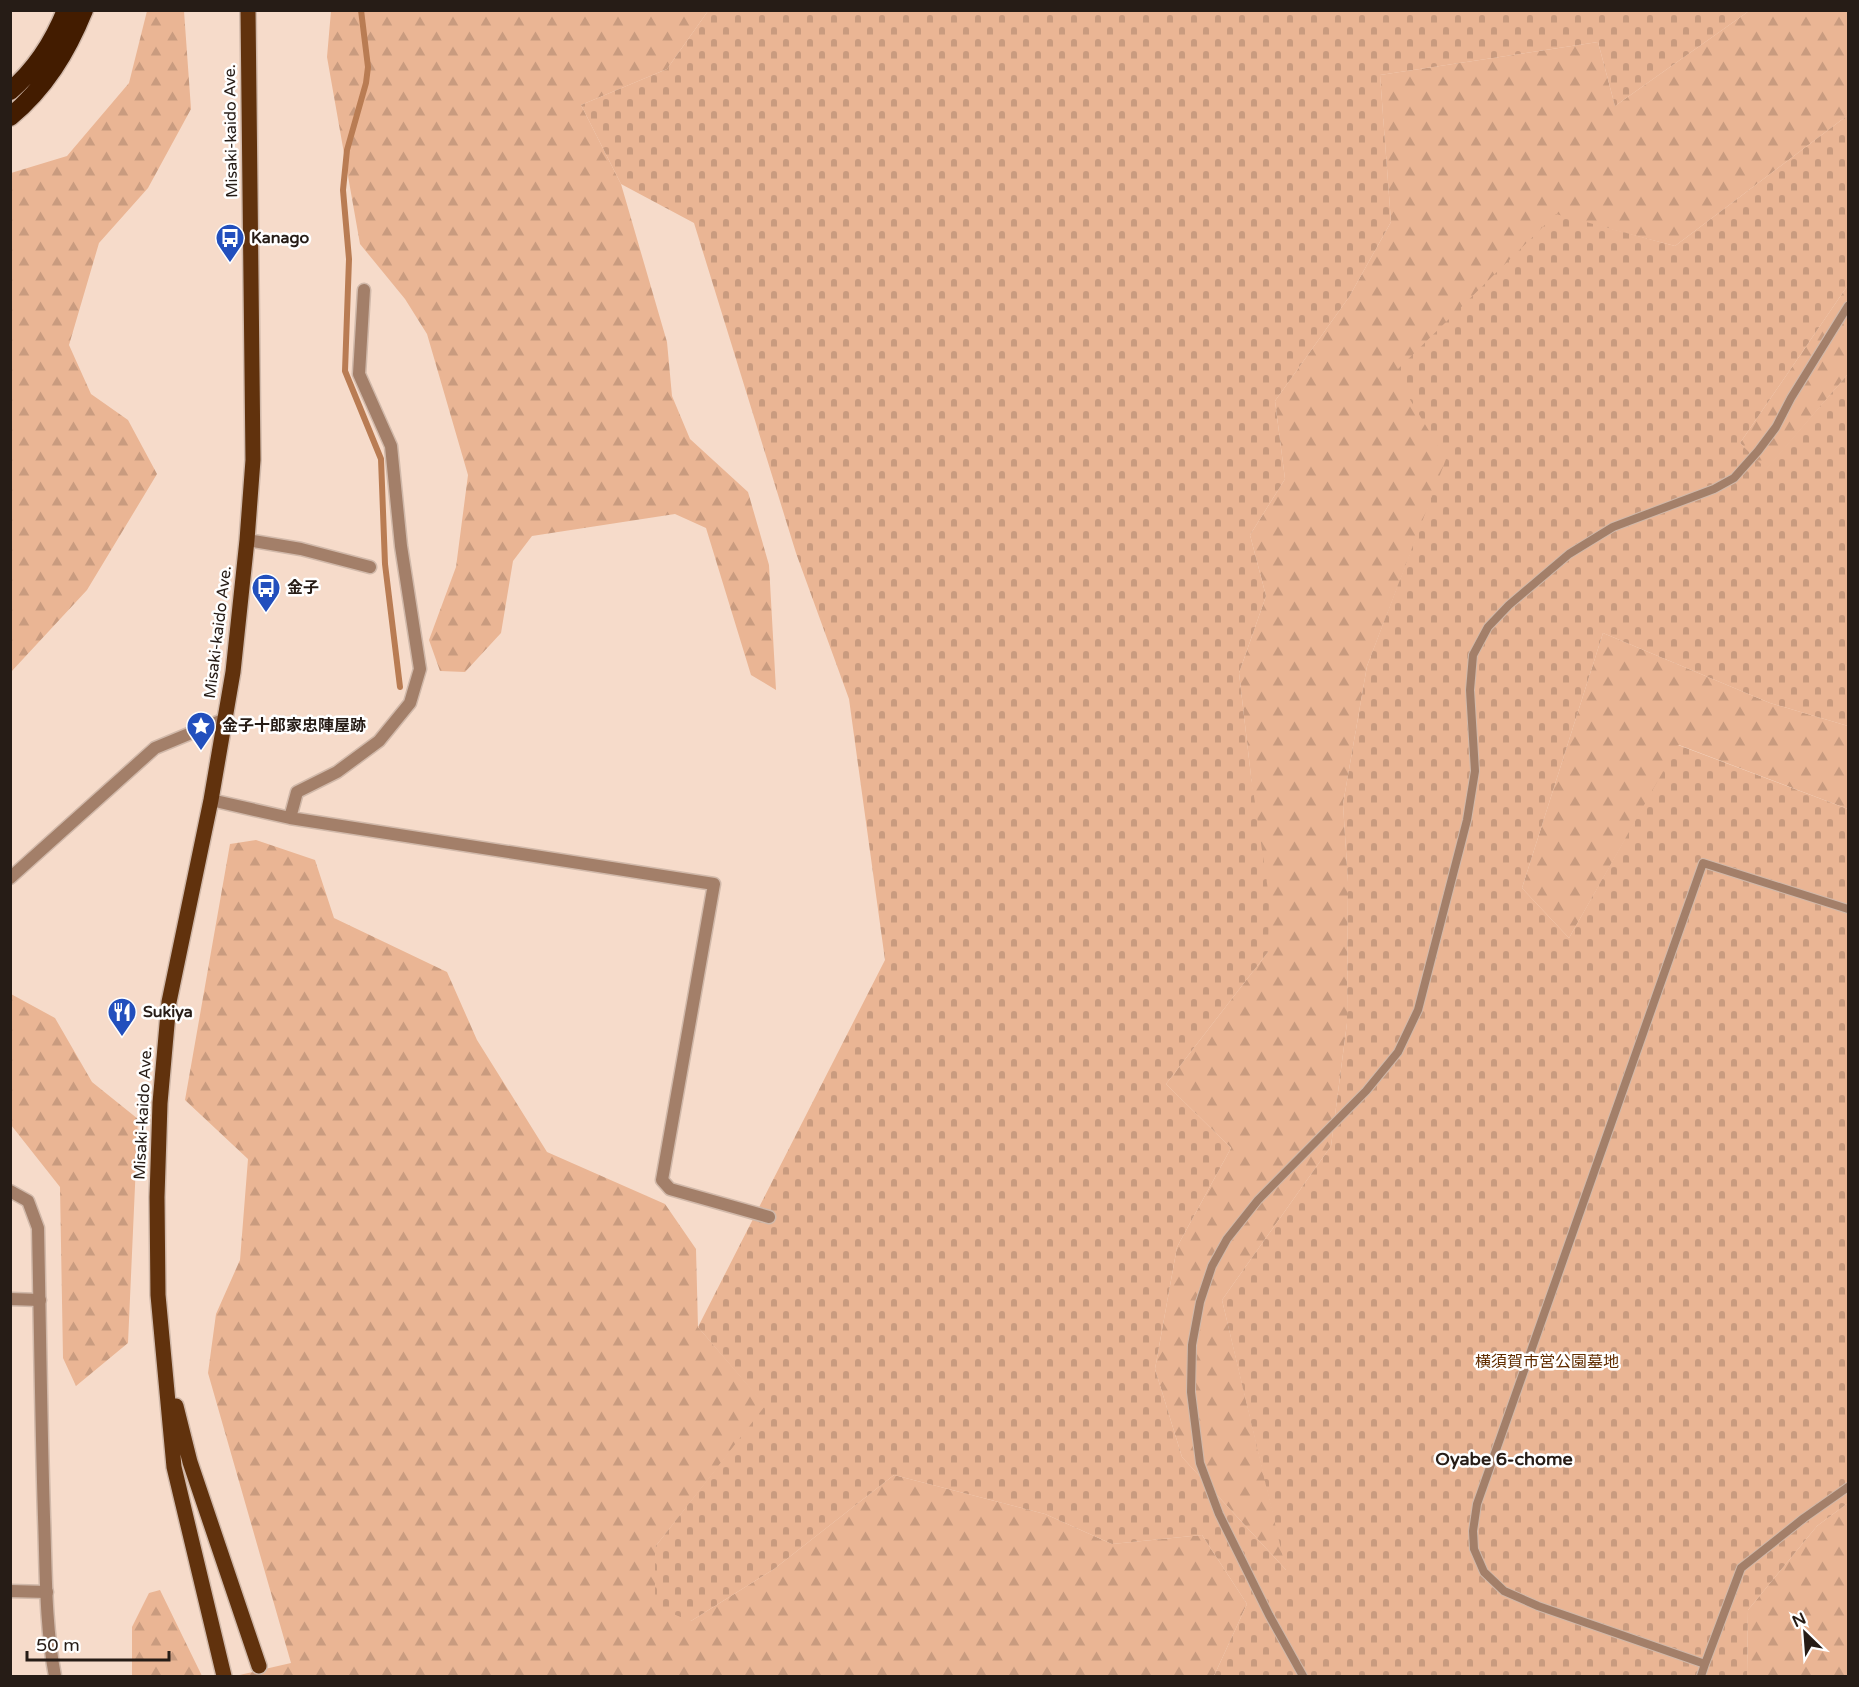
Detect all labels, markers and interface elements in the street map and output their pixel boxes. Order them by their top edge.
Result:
street label: Misaki-kaido Ave. [220,64,242,198]
bus stop icon: Kanago [214,222,246,264]
place label: Kanago [251,228,310,248]
street label: Misaki-kaido Ave. [200,564,236,700]
bus stop icon: 金子 [250,572,282,614]
place label: 金子 [287,578,319,598]
place icon: 金子十郎家忠陣屋跡 [185,710,217,752]
place label: 金子十郎家忠陣屋跡 [222,716,366,736]
restaurant icon: Sukiya [106,996,138,1038]
place label: Sukiya [143,1002,193,1022]
street label: Misaki-kaido Ave. [130,1046,156,1180]
park label: 横須賀市営公園墓地 [1475,1352,1619,1372]
district label: Oyabe 6-chome [1435,1448,1573,1470]
north arrow [1775,1603,1835,1663]
text: N [1789,1609,1809,1632]
scale bar [27,1624,170,1662]
text: 50 m [36,1634,80,1656]

